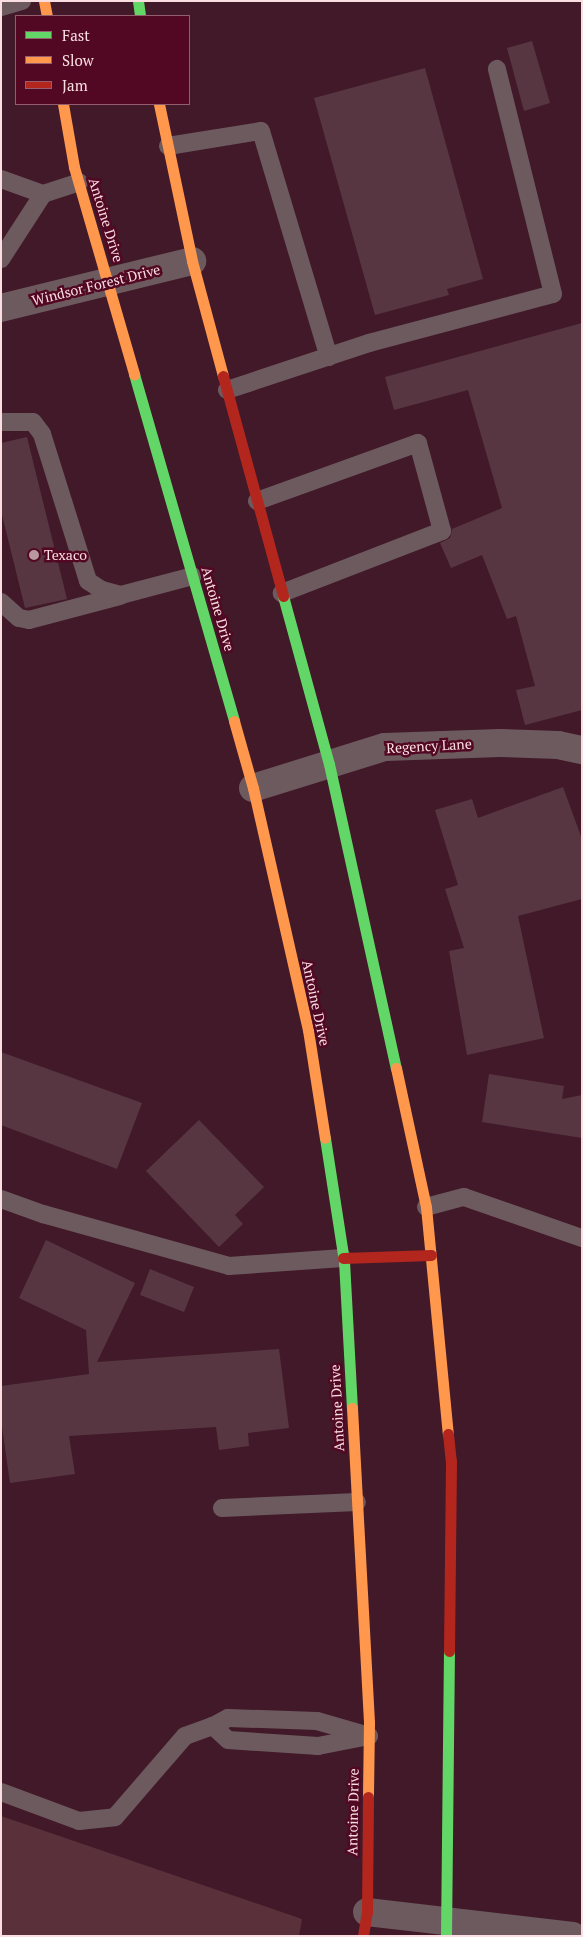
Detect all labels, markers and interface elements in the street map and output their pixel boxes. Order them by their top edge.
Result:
legend [15,15,190,105]
text: Fast [62,25,90,45]
text: Slow [62,50,94,70]
text: Jam [62,75,88,95]
street label: Antoine Drive [85,176,127,264]
street label: Windsor Forest Drive [30,261,162,309]
place label: Texaco [44,547,87,563]
marker: Texaco [28,549,40,561]
street label: Antoine Drive [198,565,238,653]
street label: Regency Lane [386,735,472,757]
street label: Antoine Drive [299,959,333,1047]
street label: Antoine Drive [326,1364,348,1452]
street label: Antoine Drive [344,1768,362,1856]

